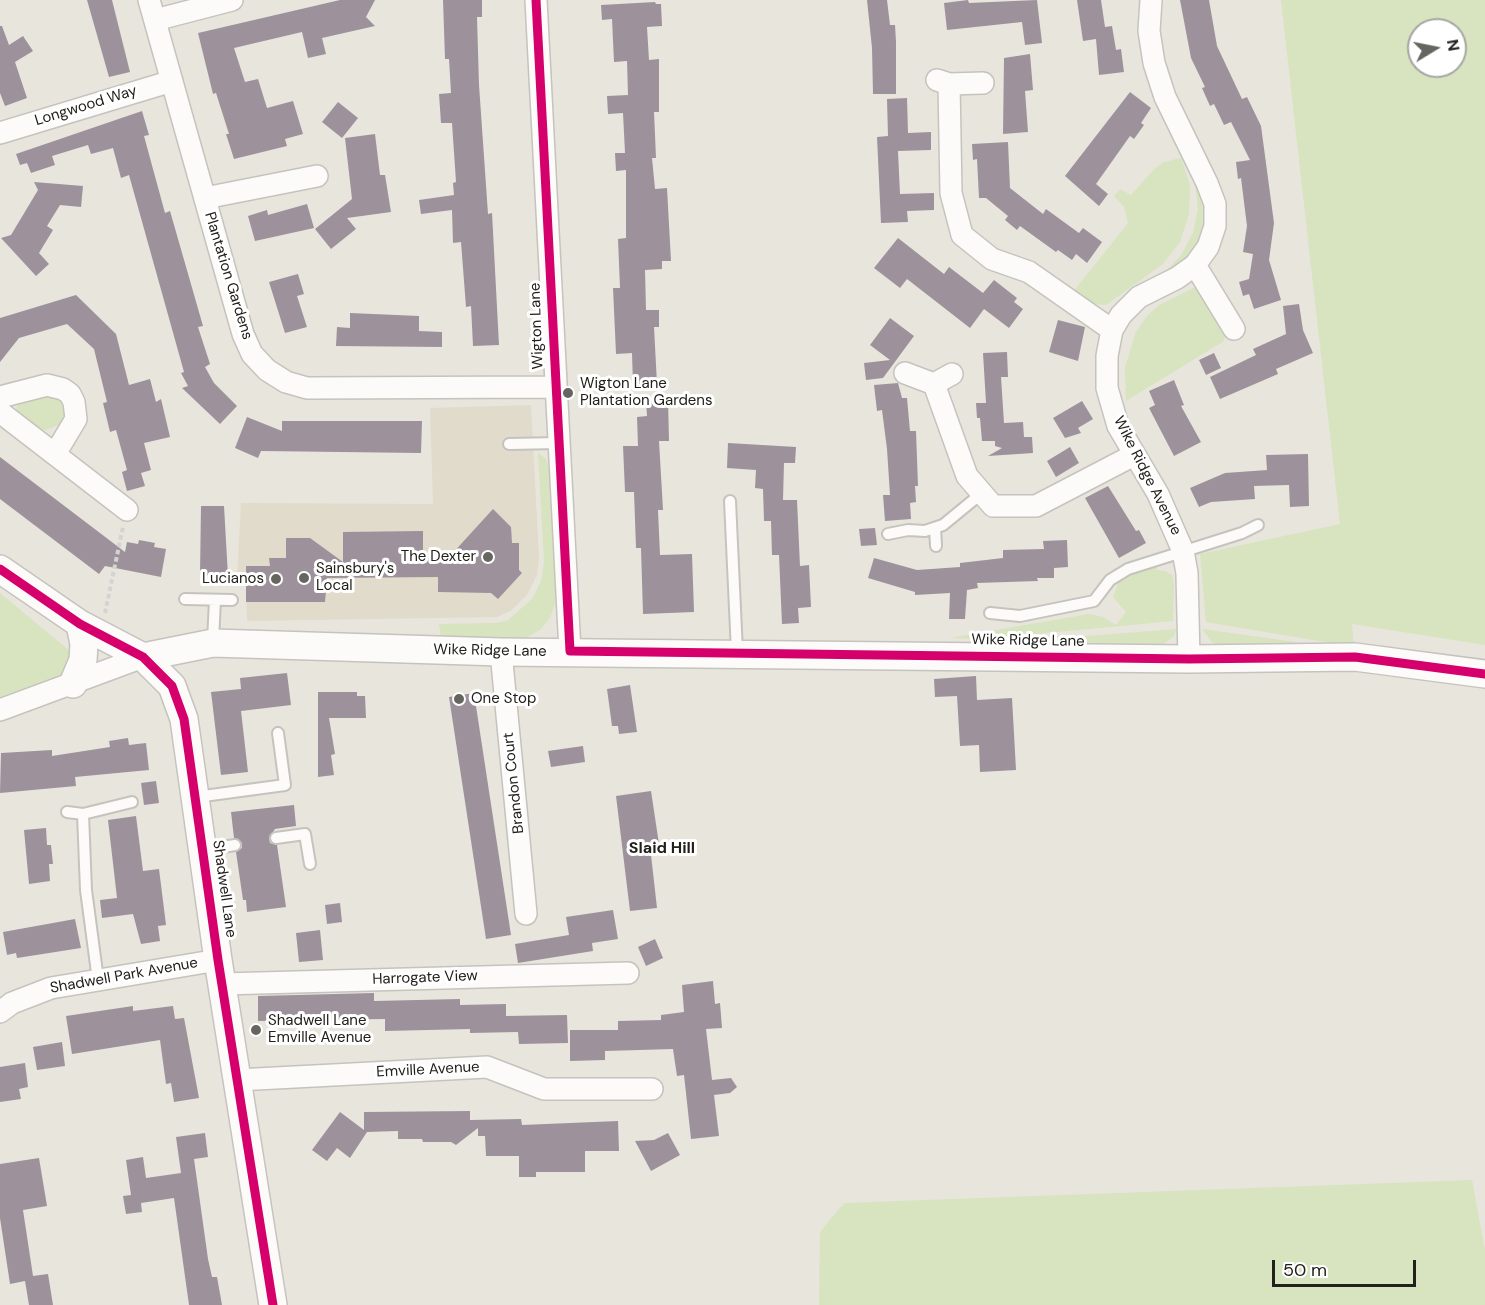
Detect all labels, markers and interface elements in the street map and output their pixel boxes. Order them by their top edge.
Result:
north arrow [1407,18,1467,78]
text: N [1442,38,1465,53]
street label: Longwood Way [33,82,139,130]
street label: Plantation Gardens [200,210,256,342]
street label: Wigton Lane [526,282,548,370]
place label: Wigton Lane Plantation Gardens [580,375,712,410]
marker: Wigton Lane Plantation Gardens [561,386,575,400]
street label: Wike Ridge Avenue [1109,414,1185,538]
place label: The Dexter [401,548,476,566]
marker: The Dexter [481,550,495,564]
place label: Sainsbury's Local [316,560,394,595]
place label: Lucianos [202,570,264,588]
marker: Sainsbury's Local [297,571,311,585]
marker: Lucianos [269,572,283,586]
street label: Wike Ridge Lane [971,631,1085,651]
street label: Wike Ridge Lane [433,641,547,661]
place label: One Stop [471,690,536,708]
marker: One Stop [452,692,466,706]
street label: Brandon Court [500,731,528,835]
street label: Shadwell Lane [208,839,240,939]
district label: Slaid Hill [629,839,695,859]
street label: Shadwell Park Avenue [49,954,199,998]
street label: Harrogate View [372,967,478,989]
place label: Shadwell Lane Emville Avenue [268,1012,371,1047]
marker: Shadwell Lane Emville Avenue [249,1023,263,1037]
street label: Emville Avenue [376,1058,480,1082]
scale bar [1275,1248,1419,1286]
text: 50 m [1283,1258,1327,1282]

